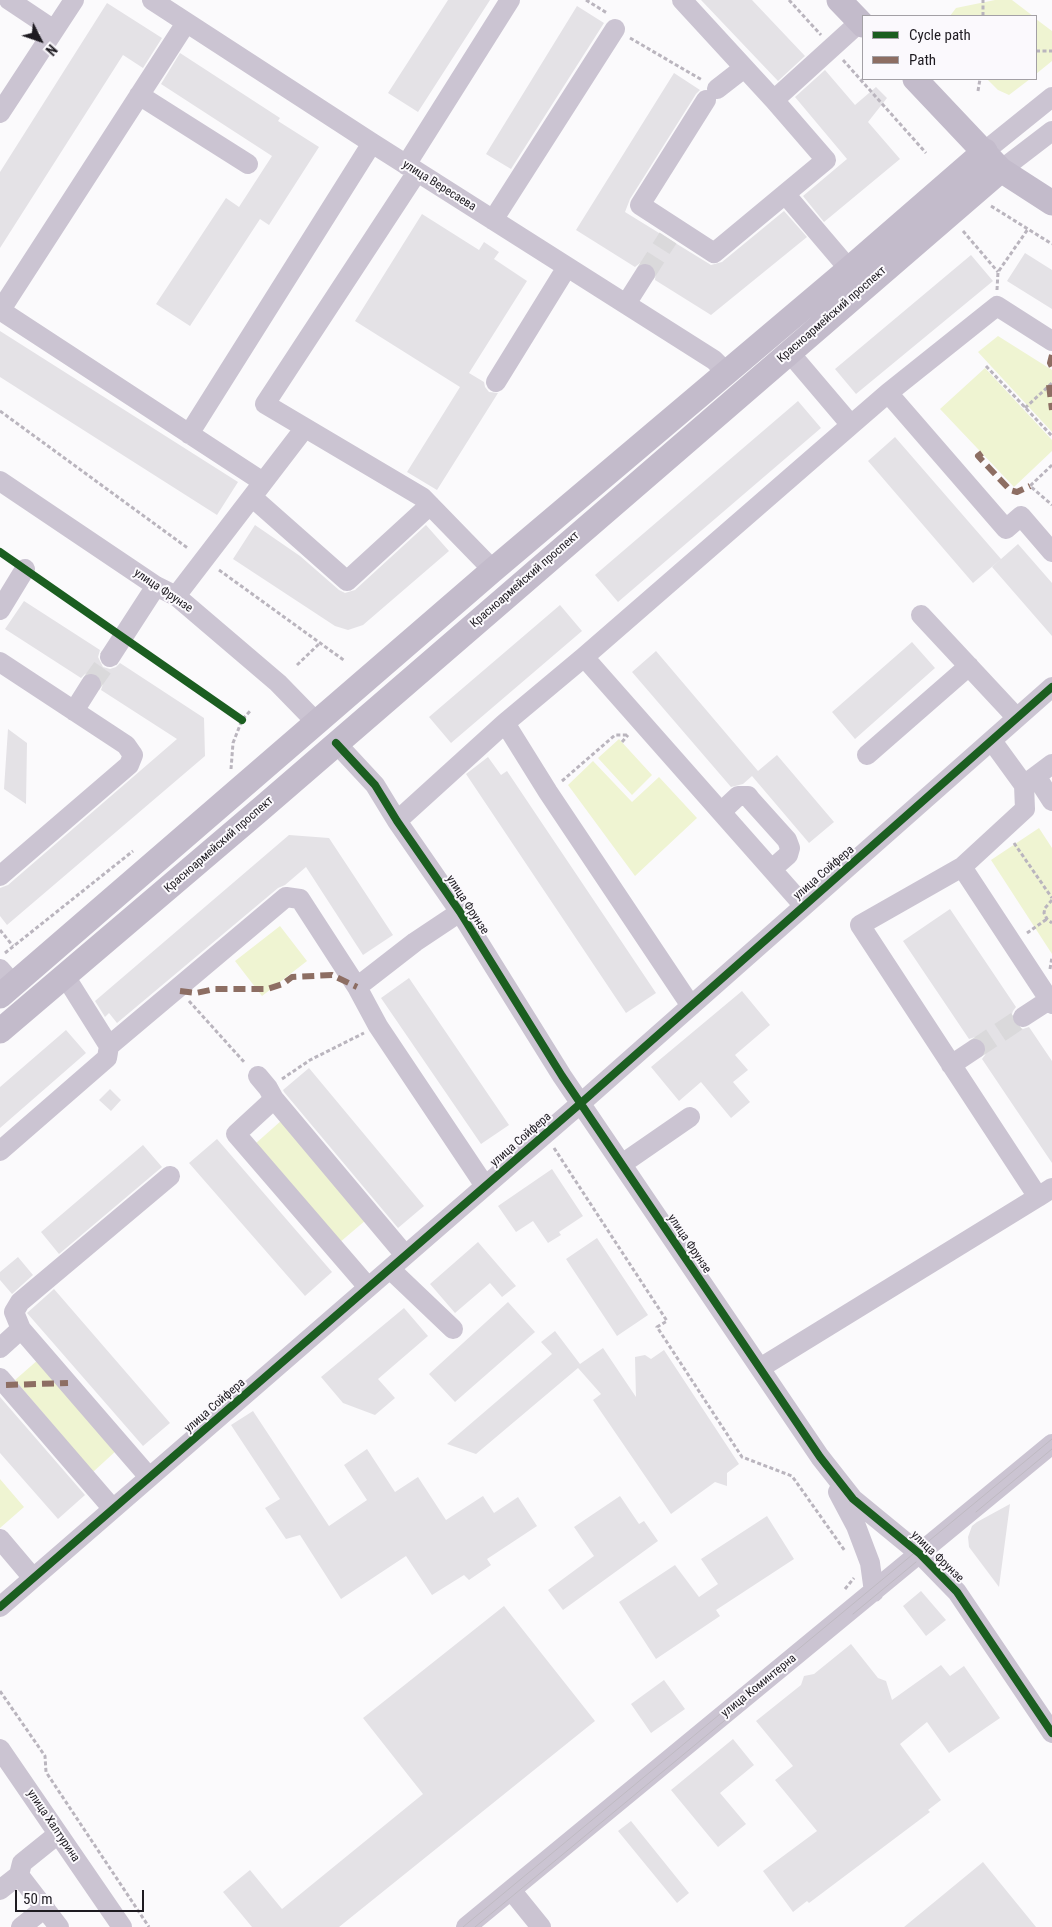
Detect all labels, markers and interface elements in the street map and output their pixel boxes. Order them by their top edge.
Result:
north arrow [15,15,65,65]
legend [862,15,1037,80]
text: Cycle path [909,26,971,44]
text: N [42,41,60,58]
text: Path [909,51,936,69]
street label: улица Вересаева [399,158,479,214]
street label: Красноармейский проспект [775,264,889,366]
street label: Красноармейский проспект [468,529,582,631]
street label: улица Фрунзе [131,566,195,616]
street label: Красноармейский проспект [162,794,276,896]
street label: улица Сойфера [791,843,857,903]
street label: улица Фрунзе [442,873,492,937]
street label: улица Сойфера [488,1110,554,1170]
street label: улица Фрунзе [664,1212,714,1276]
street label: улица Сойфера [182,1376,248,1436]
street label: улица Фрунзе [908,1528,966,1586]
street label: улица Коминтерна [719,1651,799,1721]
street label: улица Халтурина [23,1787,83,1865]
scale bar [18,1880,146,1912]
text: 50 m [23,1890,53,1908]

